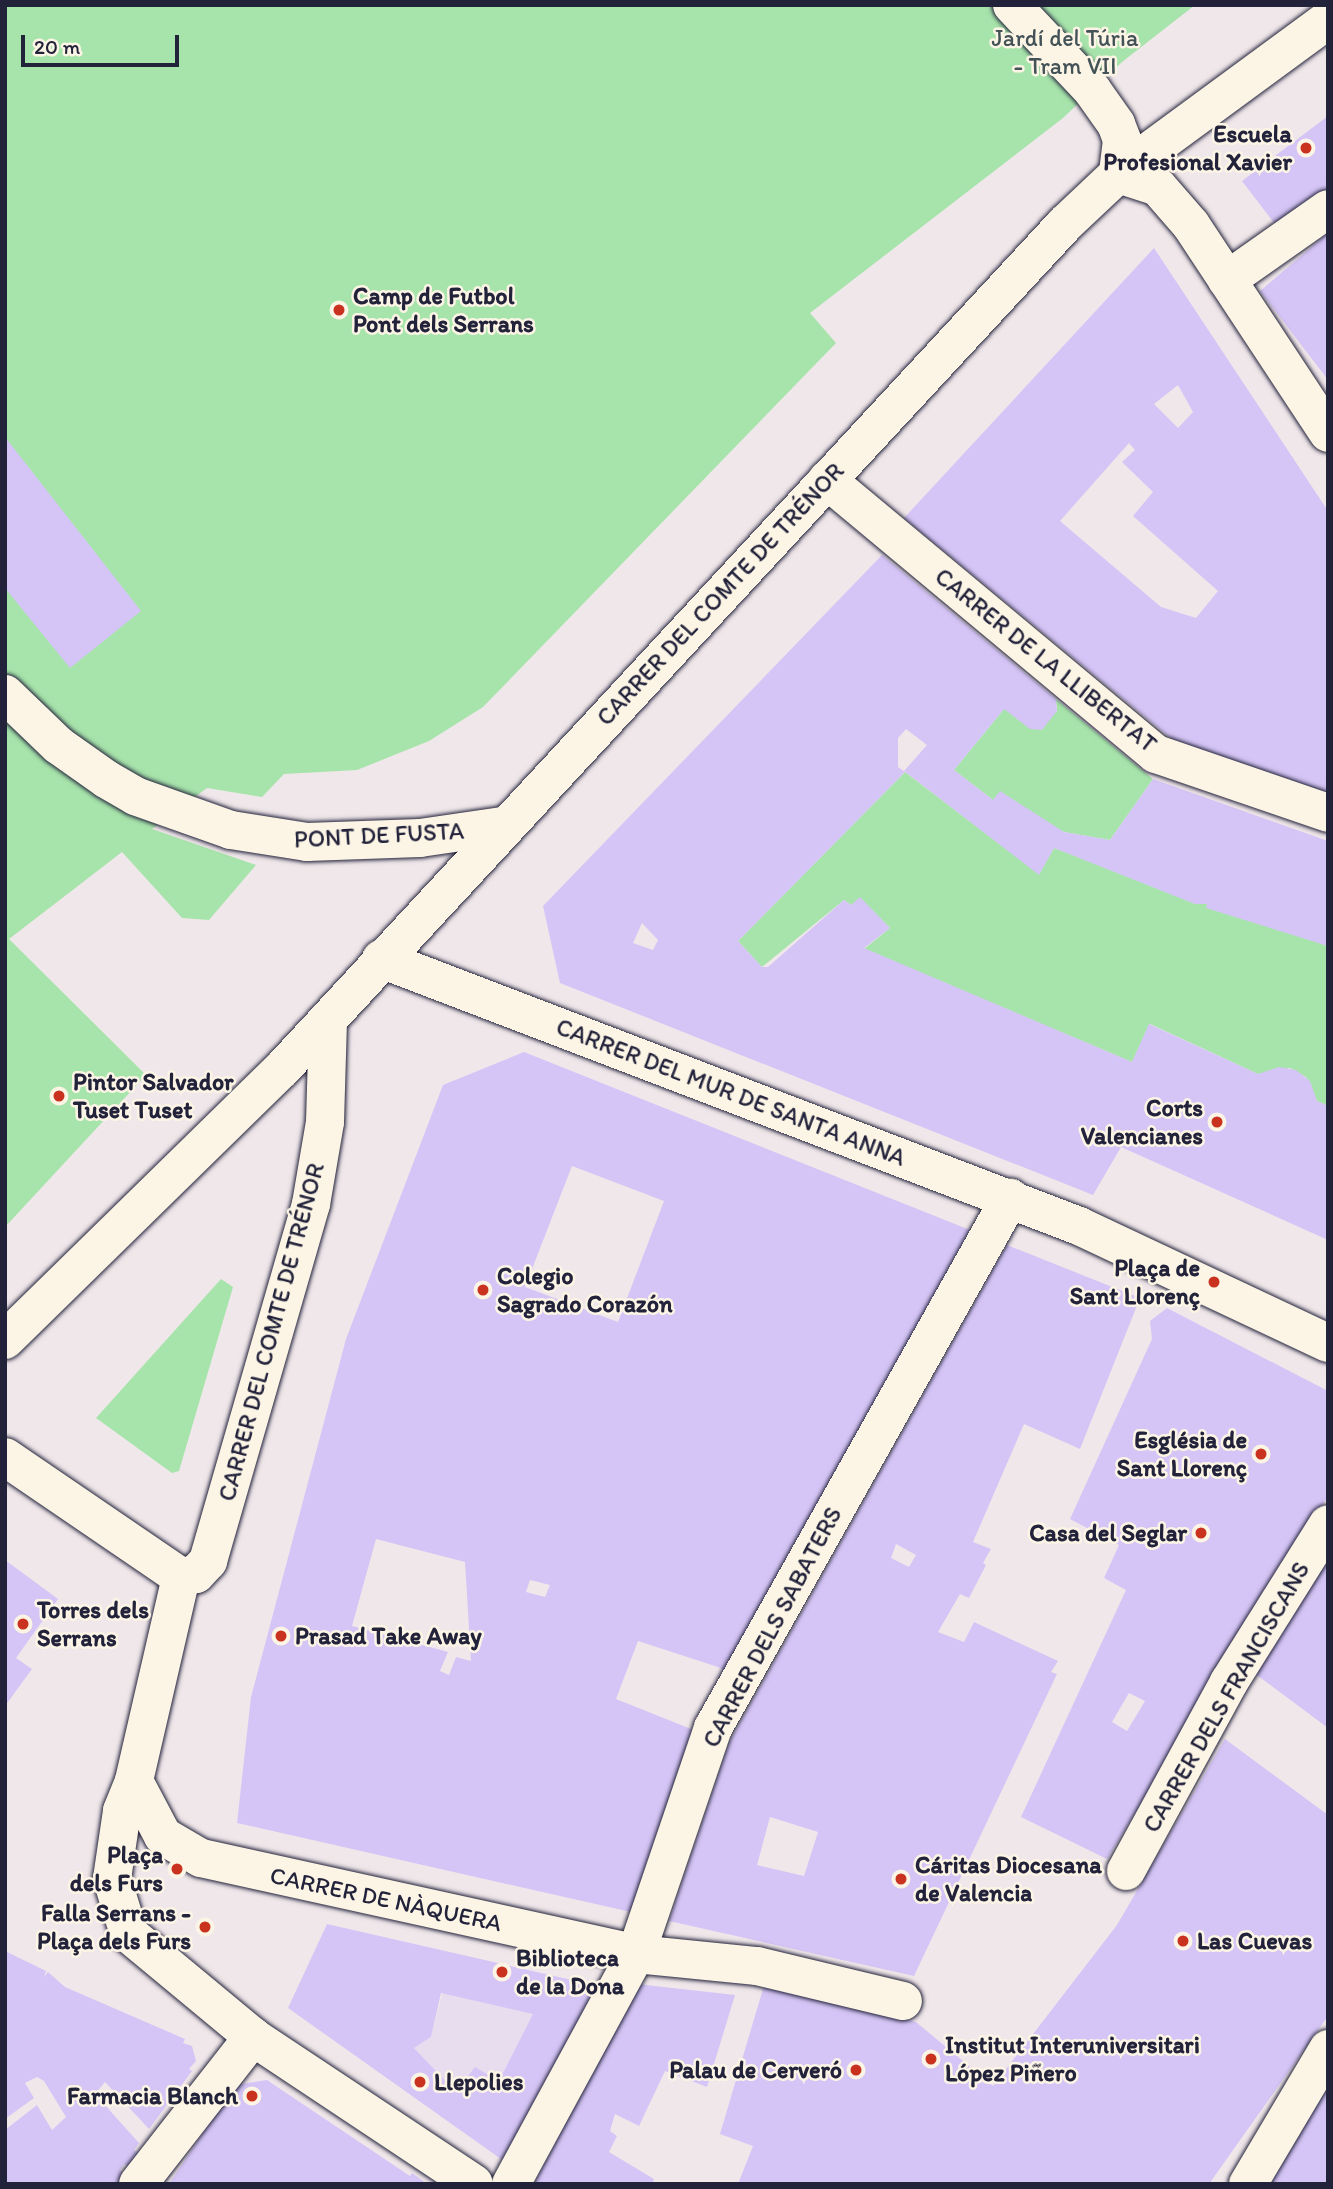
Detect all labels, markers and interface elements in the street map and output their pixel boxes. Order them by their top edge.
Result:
scale bar [24,21,182,65]
park label: Jardí del Túria - Tram VII [992,24,1138,80]
text: 20 m [34,34,80,59]
place label: Escuela Profesional Xavier [1104,120,1292,176]
marker: Escuela Profesional Xavier [1298,140,1314,156]
place label: Camp de Futbol Pont dels Serrans [353,282,533,338]
marker: Camp de Futbol Pont dels Serrans [331,302,347,318]
street label: CARRER DEL COMTE DE TRÉNOR [590,456,850,732]
street label: CARRER DE LA LLIBERTAT [928,561,1164,759]
street label: PONT DE FUSTA [293,816,465,854]
street label: CARRER DEL MUR DE SANTA ANNA [552,1012,910,1172]
place label: Pintor Salvador Tuset Tuset [73,1068,233,1124]
marker: Pintor Salvador Tuset Tuset [51,1088,67,1104]
place label: Corts Valencianes [1081,1094,1203,1150]
marker: Corts Valencianes [1209,1114,1225,1130]
street label: CARRER DEL COMTE DE TRÉNOR [212,1160,330,1504]
place label: Plaça de Sant Llorenç [1070,1254,1200,1310]
place label: Colegio Sagrado Corazón [497,1262,673,1318]
marker: Plaça de Sant Llorenç [1206,1274,1222,1290]
marker: Colegio Sagrado Corazón [475,1282,491,1298]
place label: Església de Sant Llorenç [1117,1426,1247,1482]
marker: Església de Sant Llorenç [1253,1446,1269,1462]
street label: CARRER DELS SABATERS [696,1502,848,1752]
place label: Casa del Seglar [1029,1519,1187,1547]
marker: Casa del Seglar [1193,1525,1209,1541]
street label: CARRER DELS FRANCISCANS [1136,1556,1316,1838]
place label: Torres dels Serrans [37,1596,149,1652]
marker: Torres dels Serrans [15,1616,31,1632]
place label: Prasad Take Away [295,1622,479,1650]
marker: Prasad Take Away [273,1628,289,1644]
place label: Plaça dels Furs [70,1841,163,1897]
place label: Cáritas Diocesana de Valencia [915,1851,1101,1907]
street label: CARRER DE NÀQUERA [267,1860,505,1938]
marker: Plaça dels Furs [169,1861,185,1877]
marker: Cáritas Diocesana de Valencia [893,1871,909,1887]
place label: Falla Serrans - Plaça dels Furs [36,1899,191,1955]
marker: Falla Serrans - Plaça dels Furs [197,1919,213,1935]
place label: Las Cuevas [1197,1927,1312,1955]
marker: Las Cuevas [1175,1933,1191,1949]
place label: Biblioteca de la Dona [516,1944,624,2000]
marker: Biblioteca de la Dona [494,1964,510,1980]
place label: Institut Interuniversitari López Piñero [945,2031,1201,2087]
marker: Institut Interuniversitari López Piñero [923,2051,939,2067]
place label: Palau de Cerveró [669,2056,842,2084]
marker: Palau de Cerveró [848,2062,864,2078]
place label: Llepolies [434,2068,523,2096]
marker: Llepolies [412,2074,428,2090]
place label: Farmacia Blanch [66,2082,238,2110]
marker: Farmacia Blanch [244,2088,260,2104]

